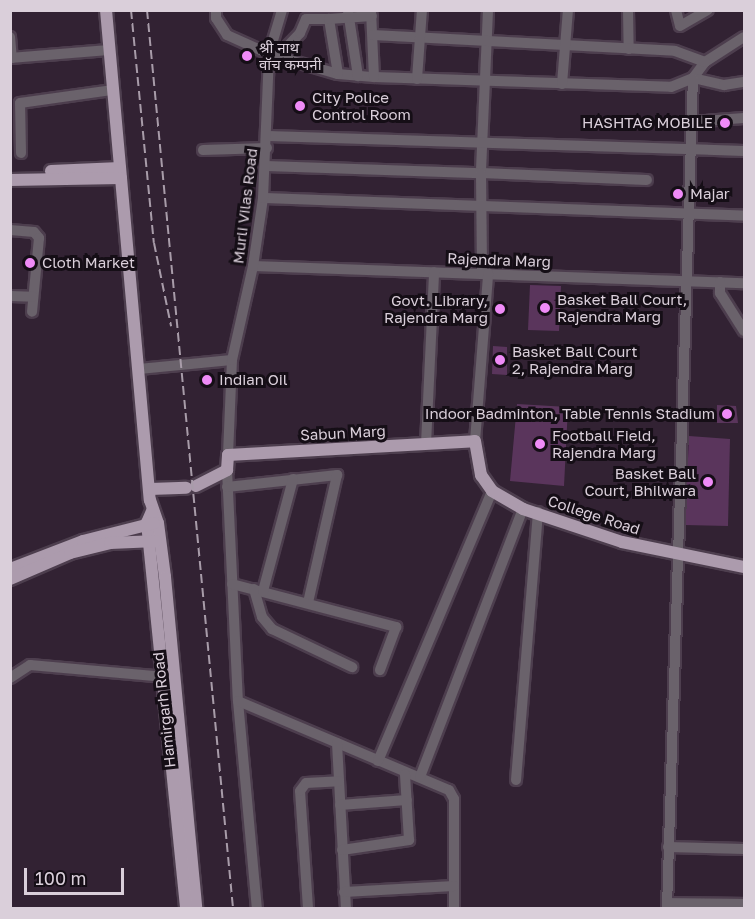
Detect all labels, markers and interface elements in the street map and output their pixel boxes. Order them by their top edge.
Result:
place label: श्री नाथ वॉच कम्पनी [259,38,322,73]
marker: श्री नाथ वॉच कम्पनी [240,49,254,63]
place label: City Police Control Room [312,88,411,123]
marker: City Police Control Room [293,99,307,113]
place label: HASHTAG MOBILE [582,114,713,132]
marker: HASHTAG MOBILE [718,116,732,130]
street label: Murli Vilas Road [229,147,261,265]
place label: Majar [690,185,730,203]
marker: Majar [671,187,685,201]
street label: Rajendra Marg [447,249,551,271]
place label: Cloth Market [42,254,135,272]
marker: Cloth Market [23,256,37,270]
place label: Basket Ball Court, Rajendra Marg [557,290,687,325]
place label: Govt. Library, Rajendra Marg [384,291,488,326]
marker: Basket Ball Court, Rajendra Marg [538,301,552,315]
marker: Govt. Library, Rajendra Marg [493,302,507,316]
place label: Basket Ball Court 2, Rajendra Marg [512,342,637,377]
marker: Basket Ball Court 2, Rajendra Marg [493,353,507,367]
place label: Indian Oil [219,371,288,389]
marker: Indian Oil [200,373,214,387]
place label: Indoor Badminton, Table Tennis Stadium [425,405,715,423]
marker: Indoor Badminton, Table Tennis Stadium [720,407,734,421]
street label: Sabun Marg [300,422,386,444]
place label: Football Field, Rajendra Marg [552,426,656,461]
marker: Football Field, Rajendra Marg [533,437,547,451]
place label: Basket Ball Court, Bhilwara [584,464,696,499]
marker: Basket Ball Court, Bhilwara [701,475,715,489]
street label: College Road [546,492,642,538]
street label: Hamirgarh Road [149,651,179,769]
scale bar [27,856,128,894]
text: 100 m [35,867,86,889]

